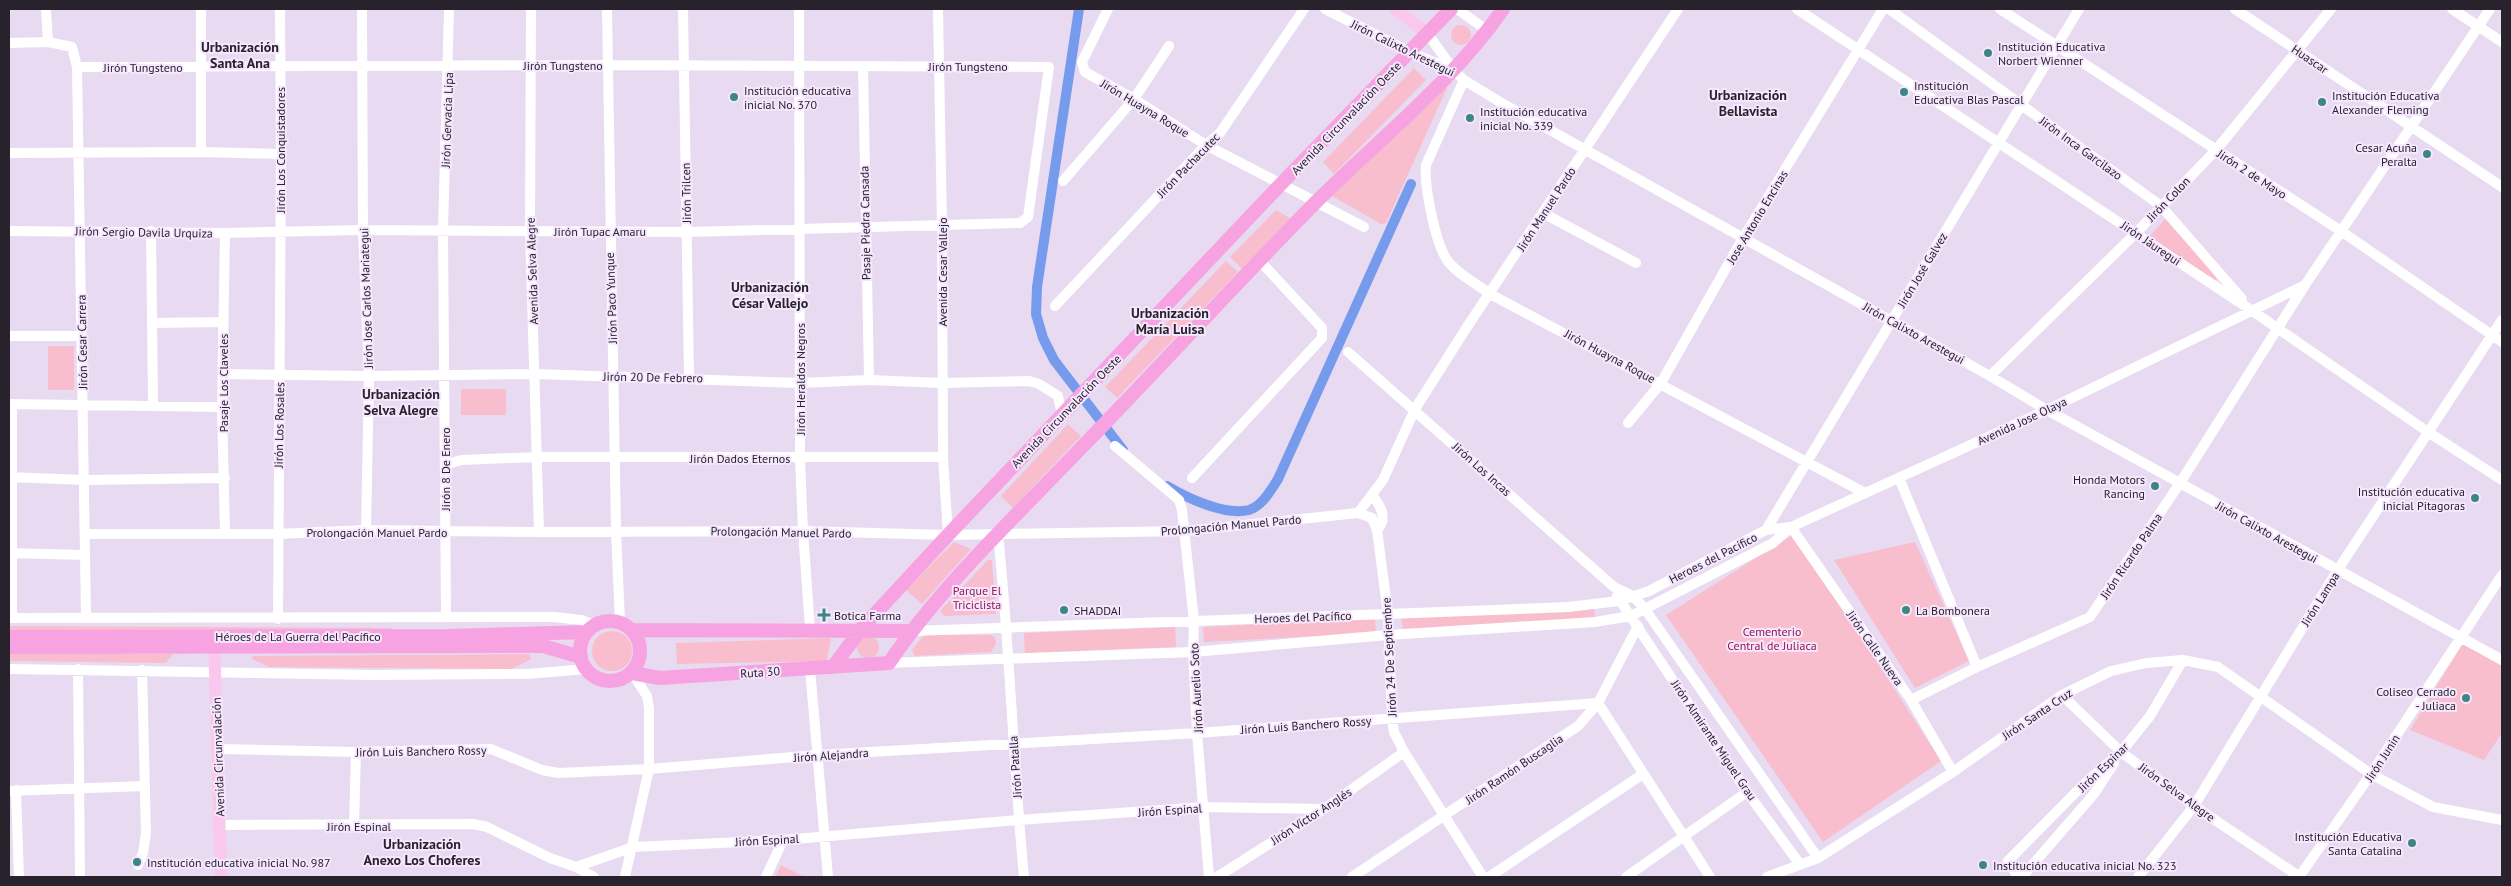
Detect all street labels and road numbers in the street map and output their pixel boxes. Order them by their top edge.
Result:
street label: Jirón Calixto Arestegui [1348,16,1457,80]
street label: Huascar [2289,41,2331,77]
street label: Jirón Tungsteno [522,58,603,73]
street label: Avenida Circunvalación Oeste [1288,58,1404,178]
street label: Jirón Tungsteno [927,59,1008,74]
street label: Jirón Tungsteno [102,60,183,75]
street label: Jirón Gervacia Lipa [438,72,456,169]
street label: Jirón Huayna Roque [1097,75,1192,140]
street label: Jirón Los Conquistadores [273,87,288,214]
street label: Jirón Inca Garcilazo [2036,112,2125,183]
street label: Jirón Pachacutec [1153,129,1223,201]
street label: Jirón 2 de Mayo [2214,145,2290,202]
street label: Jirón Trilcen [678,163,694,224]
street label: Jirón Manuel Pardo [1513,164,1579,255]
street label: Pasaje Piedra Cansada [857,166,873,280]
street label: Jose Antonio Encinas [1723,168,1791,267]
street label: Jirón Colon [2142,174,2193,225]
street label: Avenida Selva Alegre [523,217,541,325]
street label: Avenida Cesar Vallejo [935,217,950,327]
street label: Jirón Jáuregui [2117,217,2184,269]
street label: Jirón Sergio Davila Urquiza [74,223,213,241]
street label: Jirón Tupac Amaru [553,224,646,239]
street label: Jirón Jose Carlos Mariategui [356,227,376,370]
street label: Jirón José Galvez [1893,230,1950,311]
street label: Jirón Paco Yunque [602,252,620,345]
street label: Jirón Cesar Carrera [74,294,90,390]
street label: Jirón Calixto Arestegui [1860,298,1967,367]
street label: Jirón Heraldos Negros [793,323,808,436]
street label: Jirón Huayna Roque [1561,325,1658,386]
street label: Pasaje Los Claveles [216,334,231,432]
street label: Avenida Circunvalación Oeste [1008,351,1124,471]
street label: Jirón 20 De Febrero [602,369,703,385]
street label: Jirón Los Rosales [271,382,287,469]
street label: Avenida Jose Olaya [1975,394,2069,448]
street label: Jirón 8 De Enero [438,427,453,512]
street label: Jirón Los Incas [1449,438,1514,499]
street label: Jirón Dados Eternos [689,451,790,466]
street label: Jirón Calixto Arestegui [2213,497,2320,566]
street label: Jirón Ricardo Palma [2096,510,2165,603]
street label: Prolongación Manuel Pardo [1160,511,1302,539]
street label: Prolongación Manuel Pardo [710,523,852,541]
street label: Prolongación Manuel Pardo [306,525,448,540]
street label: Heroes del Pacífico [1666,529,1760,587]
street label: Jirón Lampa [2297,569,2343,630]
street label: Jirón 24 De Septiembre [1378,597,1400,718]
street label: Jirón Calle Nueva [1843,607,1906,688]
street label: Heroes del Pacífico [1254,608,1352,626]
street label: Héroes de La Guerra del Pacífico [215,629,381,644]
street label: Jirón Aurelio Soto [1186,643,1206,734]
street label: Ruta 30 [740,663,781,681]
street label: Jirón Almirante Miguel Grau [1667,676,1760,803]
street label: Jirón Santa Cruz [1998,685,2075,744]
street label: Avenida Circunvalación [208,697,228,817]
street label: Jirón Luis Banchero Rossy [1239,713,1372,737]
street label: Jirón Ramón Buscaglia [1461,731,1566,808]
street label: Jirón Junin [2361,732,2403,785]
street label: Jirón Patalla [1005,735,1025,800]
street label: Jirón Espinar [2074,739,2132,796]
street label: Jirón Luis Banchero Rossy [354,742,487,760]
street label: Jirón Alejandra [792,745,869,765]
street label: Jirón Selva Alegre [2135,759,2218,825]
street label: Jirón Víctor Anglés [1267,784,1354,848]
street label: Jirón Espinal [1136,800,1203,820]
street label: Jirón Espinal [326,819,392,834]
street label: Jirón Espinal [734,831,800,849]

